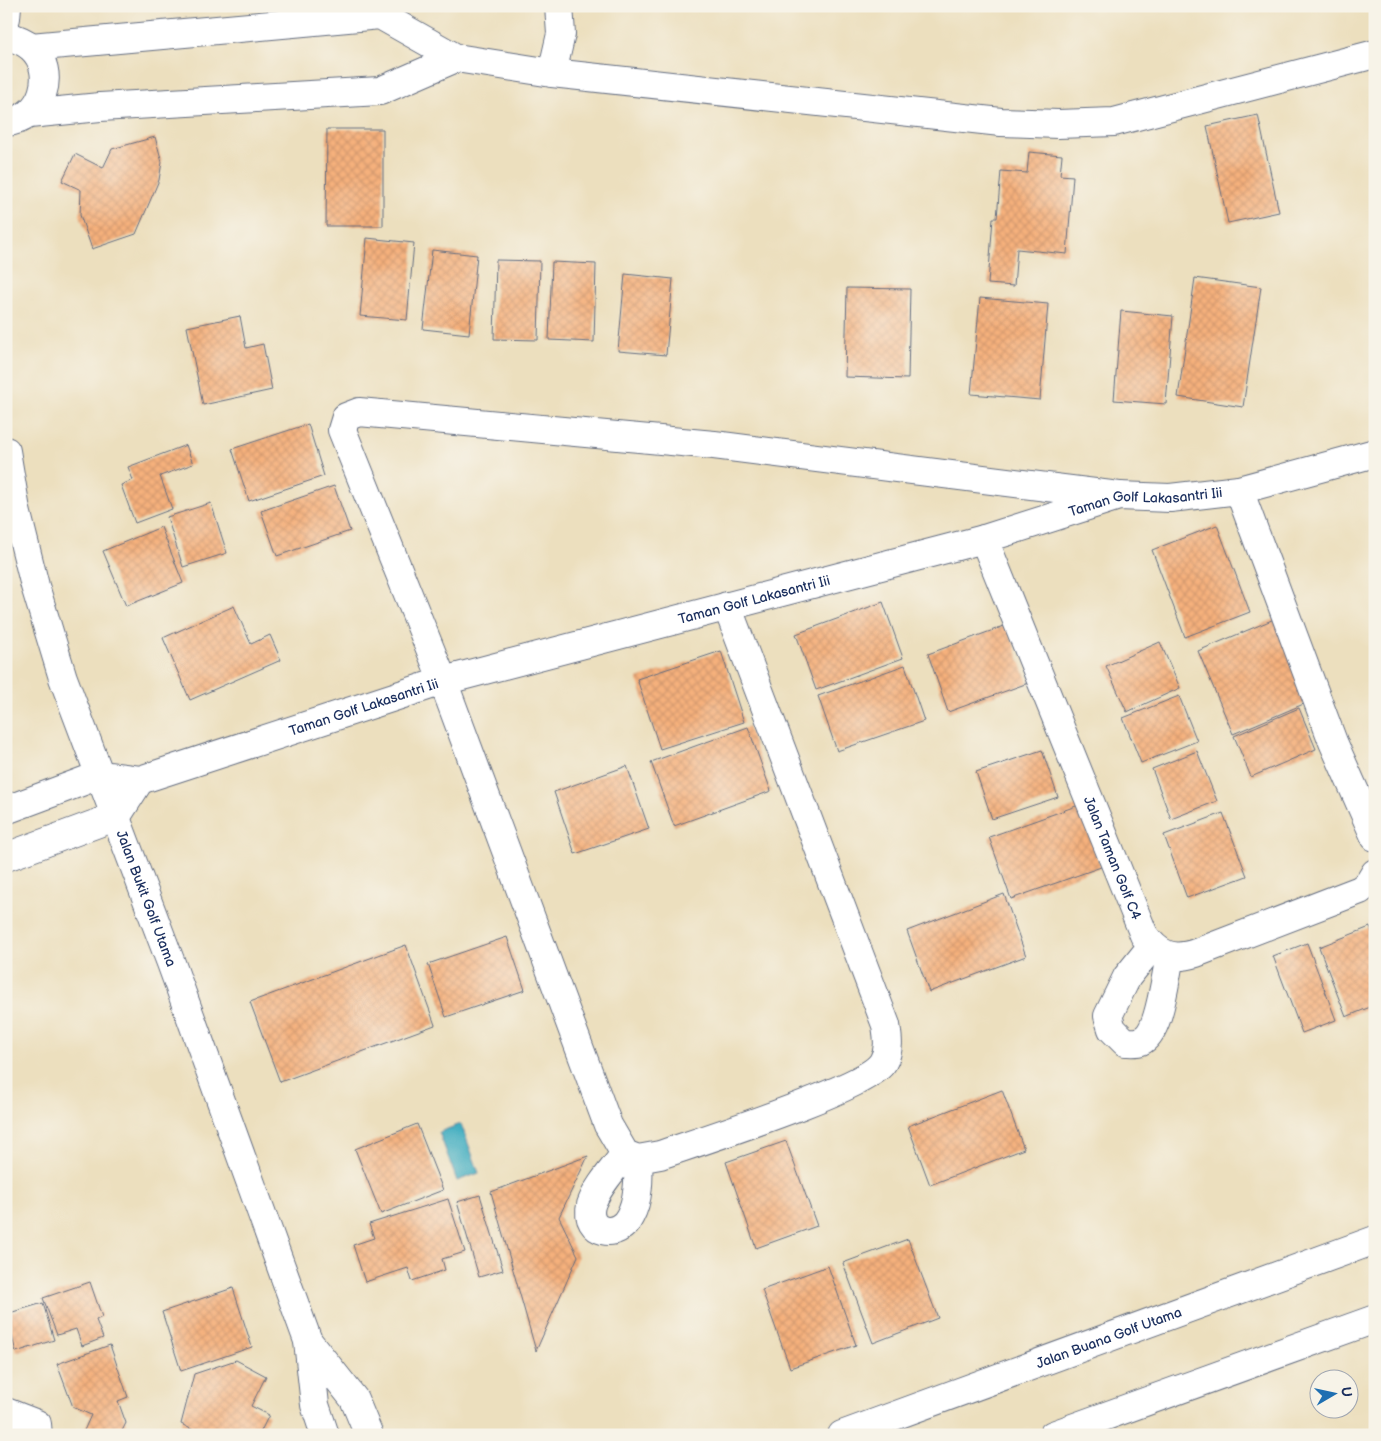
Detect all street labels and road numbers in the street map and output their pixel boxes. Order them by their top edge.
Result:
street label: Taman Golf Lakasantri Iii [1067,484,1223,520]
street label: Taman Golf Lakasantri Iii [677,572,832,628]
street label: Taman Golf Lakasantri Iii [287,675,441,740]
street label: Jalan Taman Golf C4 [1080,794,1145,923]
street label: Jalan Bukit Golf Utama [112,828,180,969]
street label: Jalan Buana Golf Utama [1034,1303,1184,1372]

